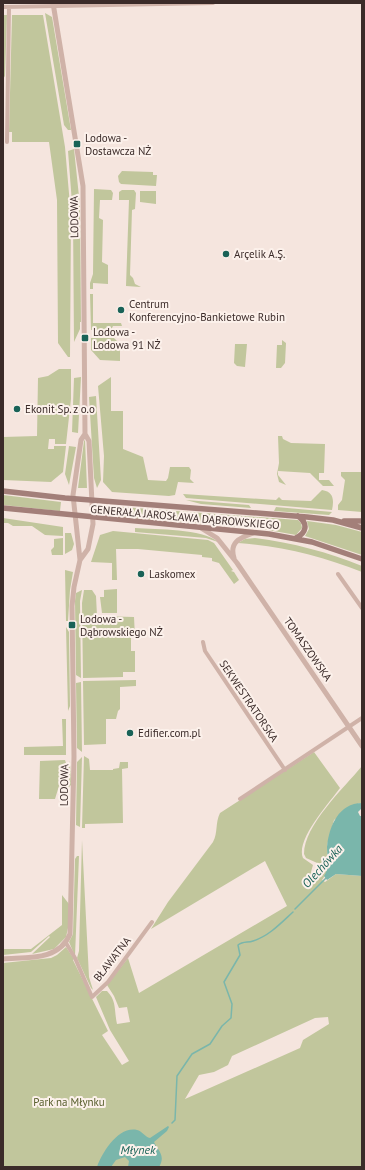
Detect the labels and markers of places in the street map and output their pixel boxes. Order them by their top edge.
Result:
place label: Lodowa - Dostawcza NŻ [85,131,151,158]
marker: Lodowa - Dostawcza NŻ [72,139,82,149]
place label: Arçelik A.Ş. [234,247,285,261]
marker: Arçelik A.Ş. [221,249,231,259]
place label: Centrum Konferencyjno-Bankietowe Rubin [129,297,285,324]
marker: Centrum Konferencyjno-Bankietowe Rubin [116,305,126,315]
place label: Lodowa - Lodowa 91 NŻ [93,325,160,352]
marker: Lodowa - Lodowa 91 NŻ [80,333,90,343]
place label: Ekonit Sp. z o.o [25,402,95,416]
marker: Ekonit Sp. z o.o [12,404,22,414]
place label: Laskomex [149,567,196,581]
marker: Laskomex [136,569,146,579]
place label: Lodowa - Dąbrowskiego NŻ [80,612,163,639]
marker: Lodowa - Dąbrowskiego NŻ [67,620,77,630]
place label: Edifier.com.pl [138,726,202,740]
marker: Edifier.com.pl [125,728,135,738]

